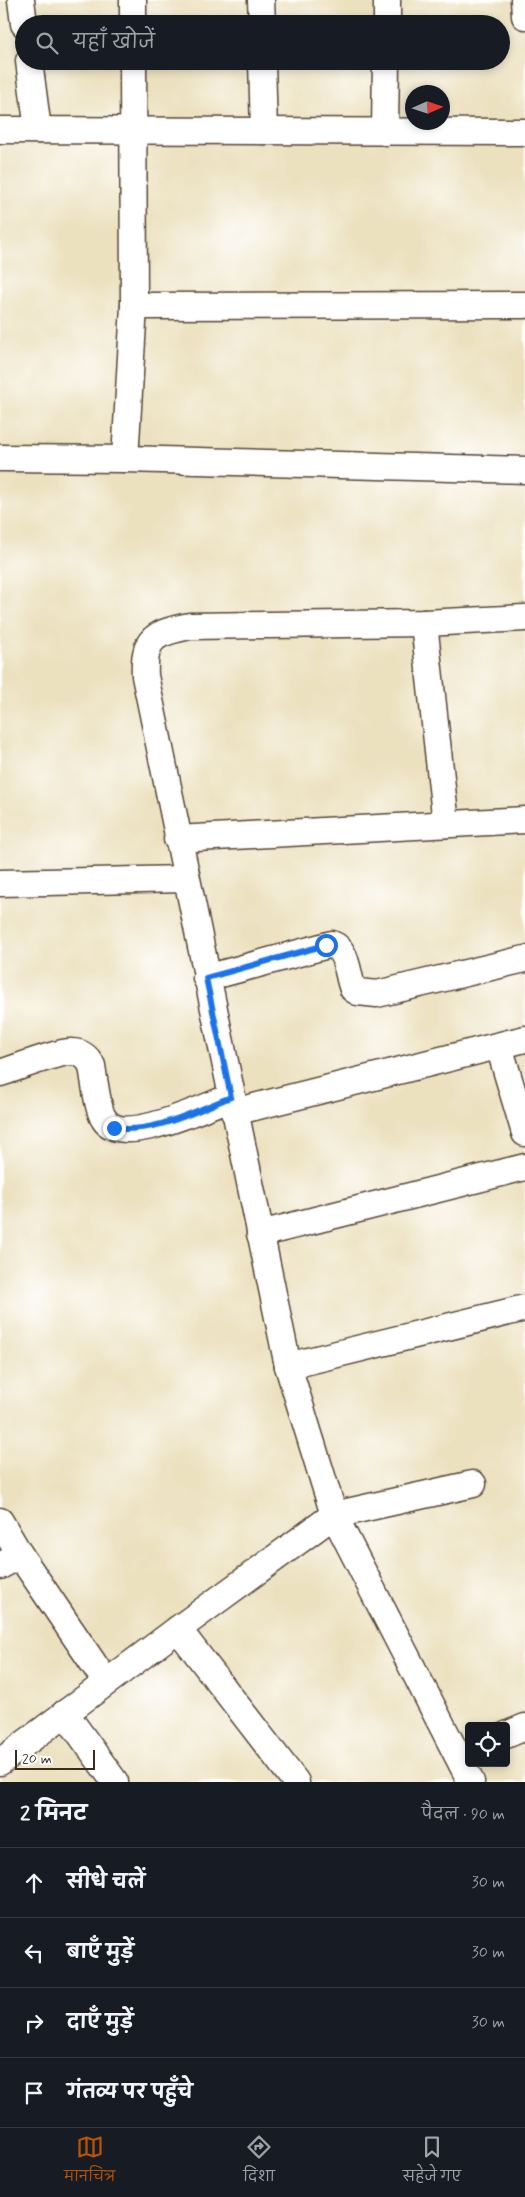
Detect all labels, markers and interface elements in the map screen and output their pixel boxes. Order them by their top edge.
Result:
search box [15,15,510,70]
icon: search [33,29,61,57]
text: यहाँ खोजें [73,30,155,55]
north arrow [405,85,450,130]
route start [315,934,338,957]
route end [103,1117,126,1140]
map controls [465,1722,510,1767]
button: locate [465,1722,510,1767]
scale bar [15,1747,95,1770]
text: 20 m [22,1750,52,1768]
text: 2 मिनट [20,1800,87,1828]
text: पैदल · 90 m [422,1804,505,1825]
icon: ahead [20,1869,48,1897]
text: सीधे चलें [67,1870,145,1895]
text: 30 m [472,1872,505,1893]
icon: left [20,1939,48,1967]
text: बाएँ मुड़ें [67,1940,134,1965]
text: 30 m [472,1942,505,1963]
icon: right [20,2009,48,2037]
text: दाएँ मुड़ें [67,2010,133,2035]
text: 30 m [472,2012,505,2033]
icon: arrive [20,2079,48,2107]
text: गंतव्य पर पहुँचे [67,2080,193,2105]
tab: मानचित्र [64,2133,115,2192]
tab: दिशा [243,2133,275,2192]
tab: सहेजे गए [403,2133,461,2192]

